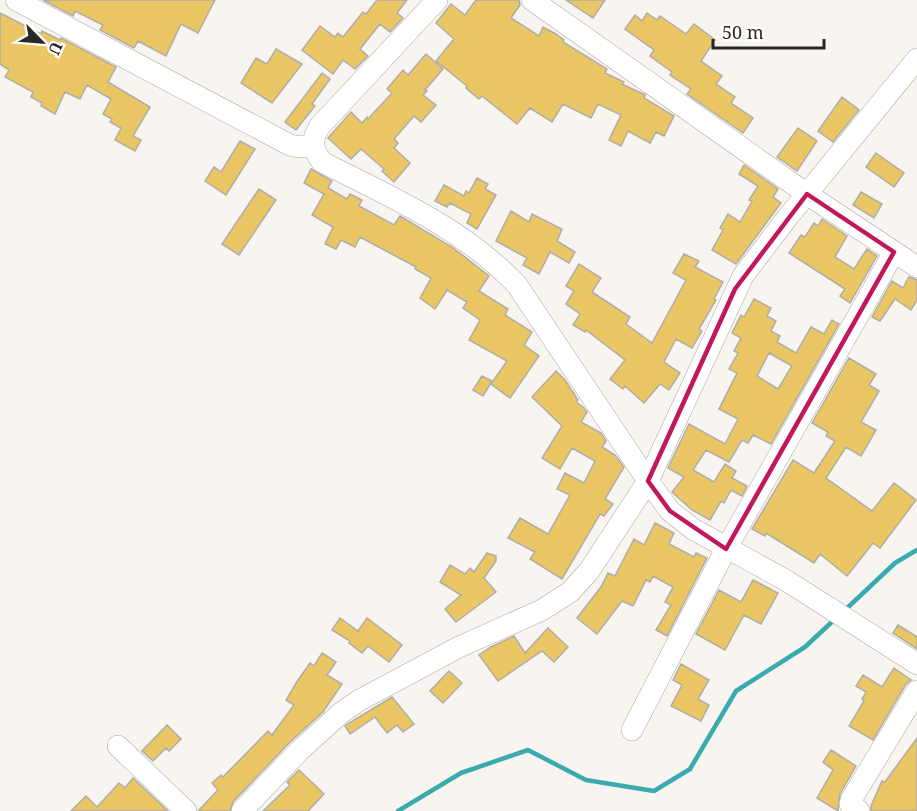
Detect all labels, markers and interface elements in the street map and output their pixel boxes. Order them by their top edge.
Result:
north arrow [12,12,72,72]
scale bar [713,12,824,50]
text: 50 m [722,20,764,44]
text: U [43,38,68,58]

